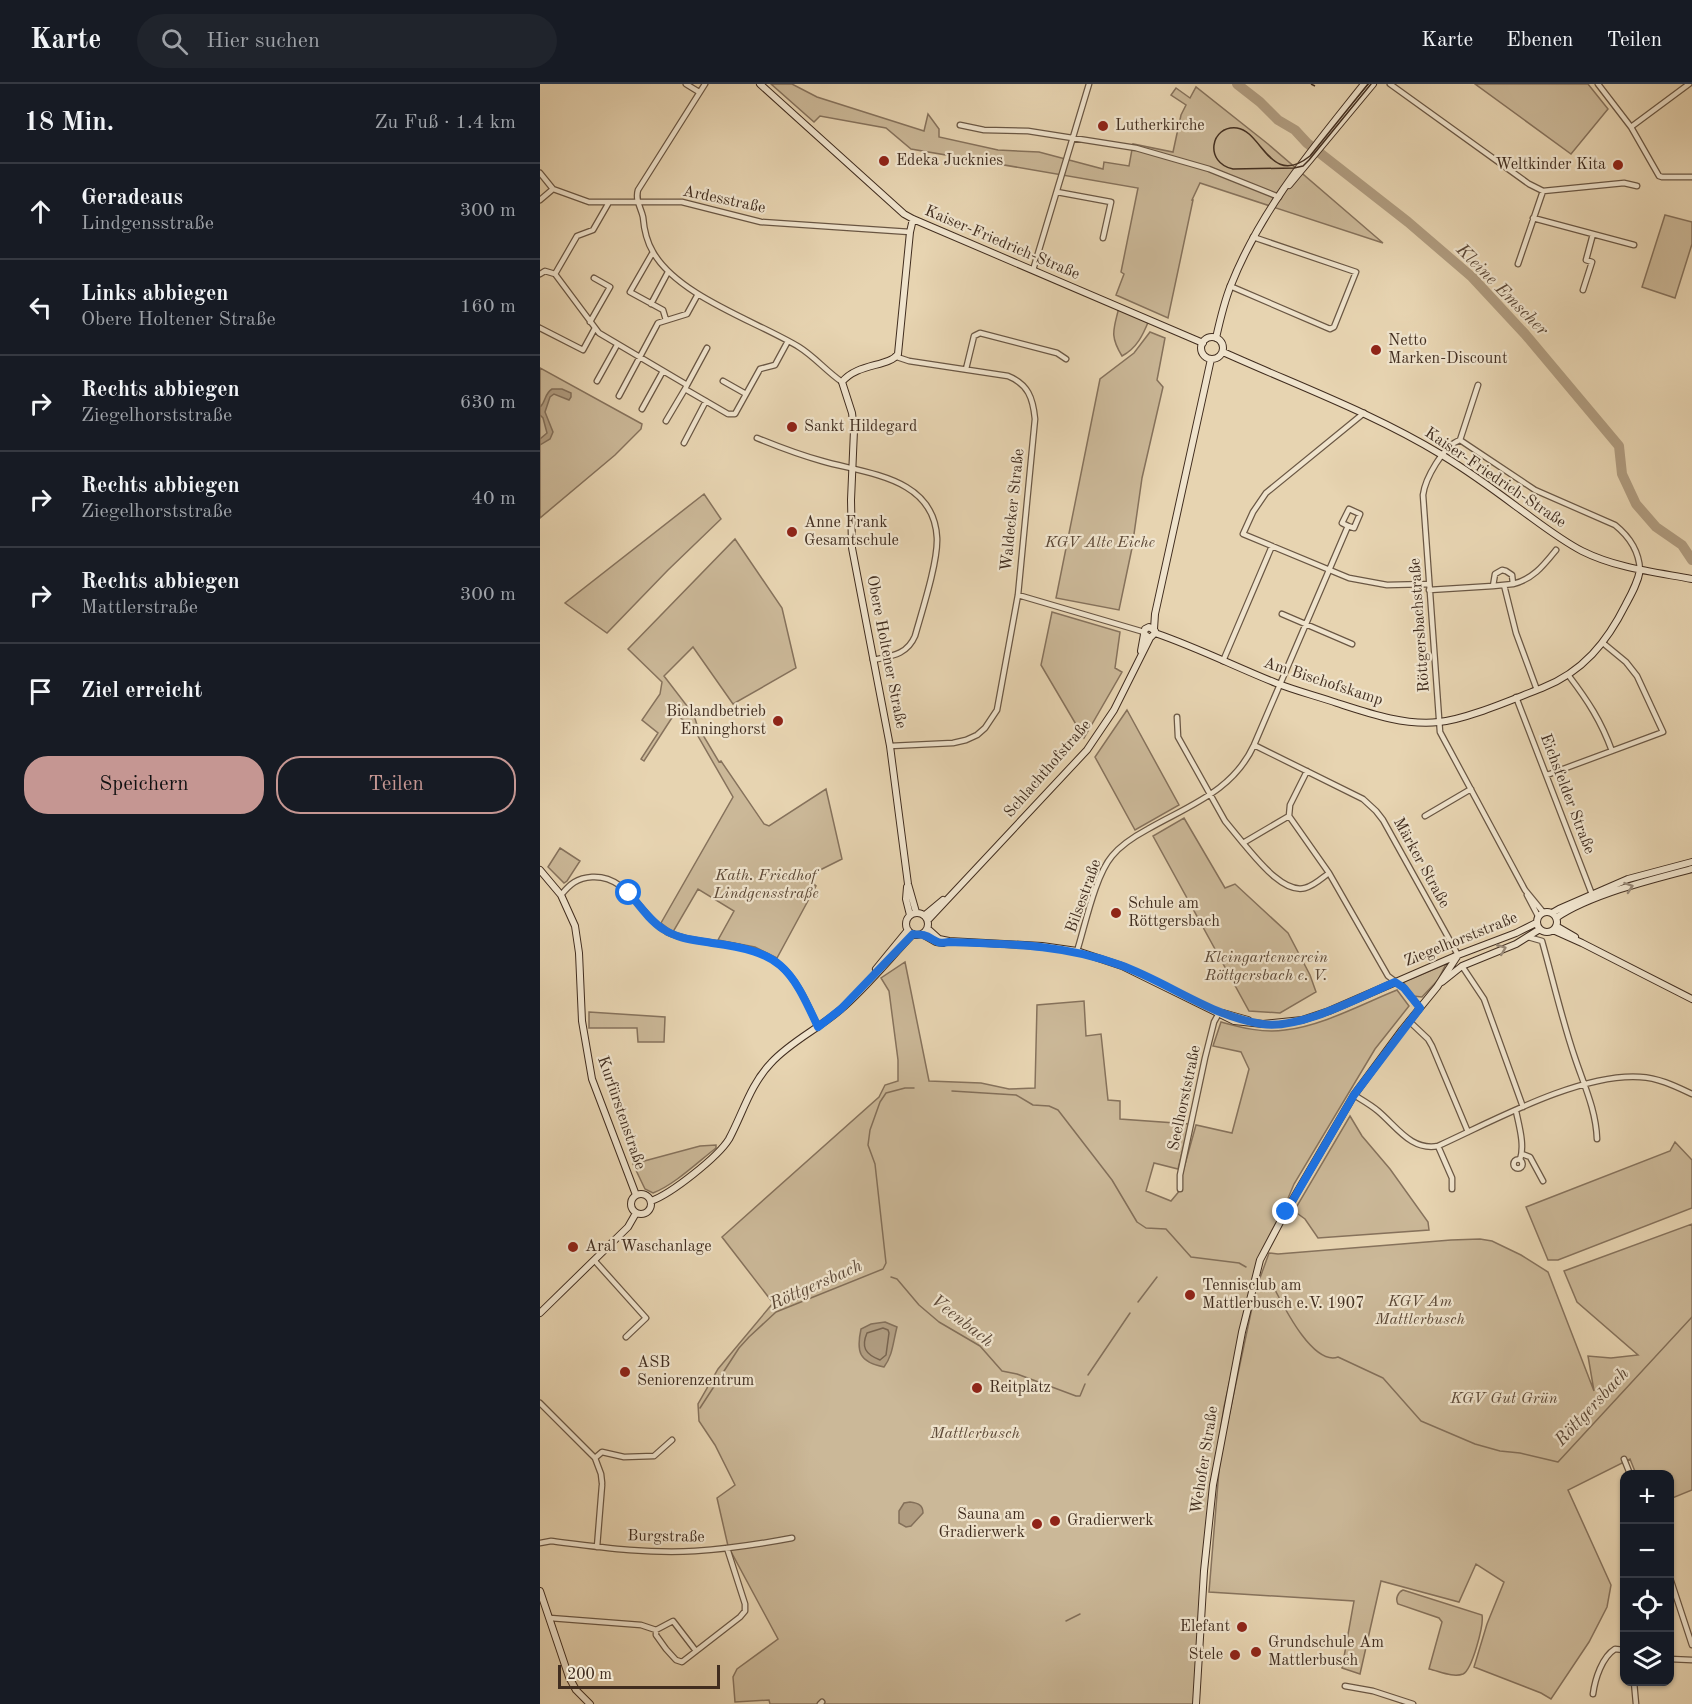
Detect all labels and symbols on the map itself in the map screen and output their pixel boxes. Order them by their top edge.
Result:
place label: Lutherkirche [1115,118,1205,134]
marker: Lutherkirche [1096,119,1110,133]
place label: Edeka Jucknies [896,153,1003,169]
marker: Edeka Jucknies [877,154,891,168]
place label: Weltkinder Kita [1495,157,1606,173]
marker: Weltkinder Kita [1611,158,1625,172]
street label: Ardesstraße [681,183,767,217]
street label: Kaiser-Friedrich-Straße [922,203,1082,283]
water label: Kleine Emscher [1452,240,1552,340]
place label: Netto Marken-Discount [1388,333,1508,367]
marker: Netto Marken-Discount [1369,343,1383,357]
place label: Sankt Hildegard [804,419,917,435]
marker: Sankt Hildegard [785,420,799,434]
street label: Kaiser-Friedrich-Straße [1421,425,1569,531]
street label: Waldecker Straße [999,448,1027,572]
place label: Anne Frank Gesamtschule [804,515,899,549]
marker: Anne Frank Gesamtschule [785,525,799,539]
park label: KGV Alte Eiche [1044,535,1156,551]
street label: Röttgersbachstraße [1407,557,1433,693]
street label: Obere Holtener Straße [863,574,909,730]
street label: Am Bischofskamp [1261,655,1385,709]
place label: Biolandbetrieb Enninghorst [666,704,766,738]
marker: Biolandbetrieb Enninghorst [771,714,785,728]
street label: Schlachthofstraße [1001,717,1095,821]
street label: Eichsfelder Straße [1537,732,1597,856]
street label: Märker Straße [1390,815,1452,911]
street label: Bilsestraße [1063,857,1105,935]
park label: Kath. Friedhof Lindgensstraße [712,868,820,902]
route start [615,879,641,905]
one-way arrow [1623,882,1634,895]
place label: Schule am Röttgersbach [1128,896,1220,930]
marker: Schule am Röttgersbach [1109,906,1123,920]
street label: Ziegelhorststraße [1402,910,1520,970]
one-way arrow [1495,944,1506,956]
park label: Kleingartenverein Röttgersbach e. V. [1203,950,1328,984]
street label: Seelhorststraße [1166,1044,1204,1152]
street label: Kurfürstenstraße [594,1054,648,1172]
route end [1272,1198,1298,1224]
place label: Aral Waschanlage [585,1239,712,1255]
marker: Aral Waschanlage [566,1240,580,1254]
water label: Röttgersbach [766,1257,865,1314]
place label: Tennisclub am Mattlerbusch e.V. 1907 [1202,1278,1364,1312]
marker: Tennisclub am Mattlerbusch e.V. 1907 [1183,1288,1197,1302]
water label: Veenbach [927,1291,997,1351]
park label: KGV Am Mattlerbusch [1374,1294,1465,1328]
place label: ASB Seniorenzentrum [637,1355,754,1389]
marker: ASB Seniorenzentrum [618,1365,632,1379]
water label: Röttgersbach [1551,1365,1632,1450]
place label: Reitplatz [989,1380,1051,1396]
marker: Reitplatz [970,1381,984,1395]
park label: KGV Gut Grün [1449,1391,1558,1407]
street label: Wehofer Straße [1189,1405,1221,1515]
park label: Mattlerbusch [929,1426,1020,1442]
place label: Sauna am Gradierwerk [939,1507,1025,1541]
place label: Gradierwerk [1067,1513,1153,1529]
marker: Gradierwerk [1048,1514,1062,1528]
marker: Sauna am Gradierwerk [1030,1517,1044,1531]
street label: Burgstraße [627,1528,705,1546]
place label: Elefant [1180,1619,1230,1635]
marker: Elefant [1235,1620,1249,1634]
place label: Grundschule Am Mattlerbusch [1268,1635,1384,1669]
marker: Grundschule Am Mattlerbusch [1249,1645,1263,1659]
place label: Stele [1188,1647,1223,1663]
marker: Stele [1228,1648,1242,1662]
scale bar [558,1662,720,1690]

